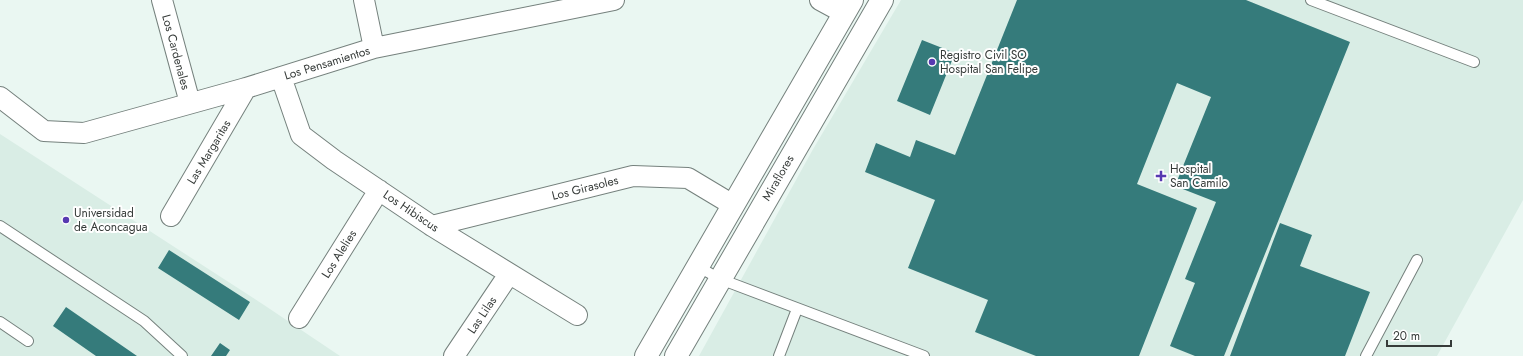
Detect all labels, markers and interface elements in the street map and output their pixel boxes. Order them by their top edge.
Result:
street label: Los Cardenales [157,12,195,92]
street label: Los Pensamientos [282,41,372,85]
place label: Registro Civil SO Hospital San Felipe [940,46,1038,78]
marker: Registro Civil SO Hospital San Felipe [927,57,937,67]
street label: Las Margaritas [183,116,235,188]
street label: Miraflores [758,152,798,204]
place label: Hospital San Camilo [1170,160,1228,192]
marker: Hospital San Camilo [1155,170,1167,182]
street label: Los Girasoles [550,171,620,205]
street label: Los Hibiscus [380,186,443,236]
place label: Universidad de Aconcagua [74,204,148,236]
marker: Universidad de Aconcagua [61,215,71,225]
street label: Los Alelies [317,226,361,282]
street label: Las Lilas [463,293,501,337]
scale bar [1387,322,1451,348]
text: 20 m [1393,327,1420,345]

